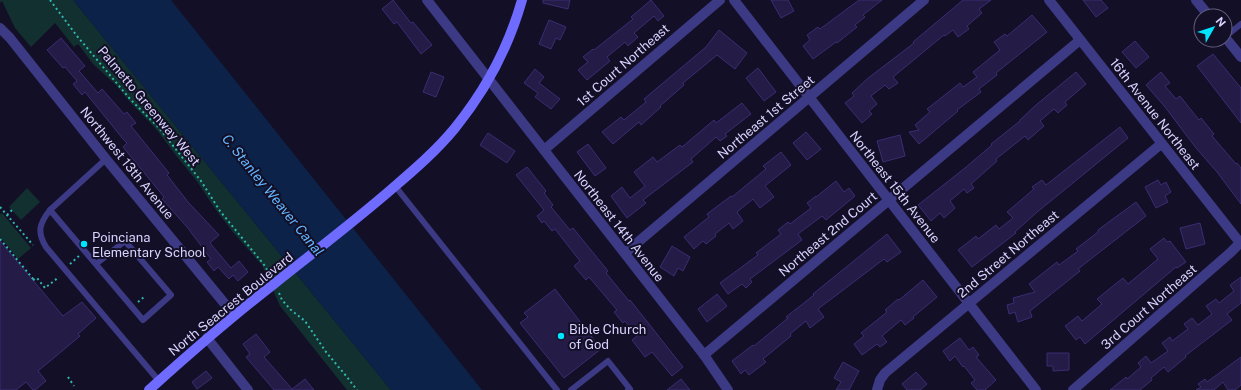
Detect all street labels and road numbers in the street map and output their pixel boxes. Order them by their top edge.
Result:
street label: 1st Court Northeast [574,21,672,109]
street label: Palmetto Greenway West [95,43,203,169]
street label: 16th Avenue Northeast [1107,55,1203,173]
street label: Northeast 1st Street [715,72,817,162]
street label: Northwest 13th Avenue [77,104,177,222]
street label: Northeast 15th Avenue [847,128,943,246]
street label: Northeast 14th Avenue [571,167,667,285]
street label: Northeast 2nd Court [776,189,880,279]
street label: 2nd Street Northeast [954,207,1062,301]
street label: North Seacrest Boulevard [166,249,296,359]
street label: 3rd Court Northeast [1098,261,1200,353]

